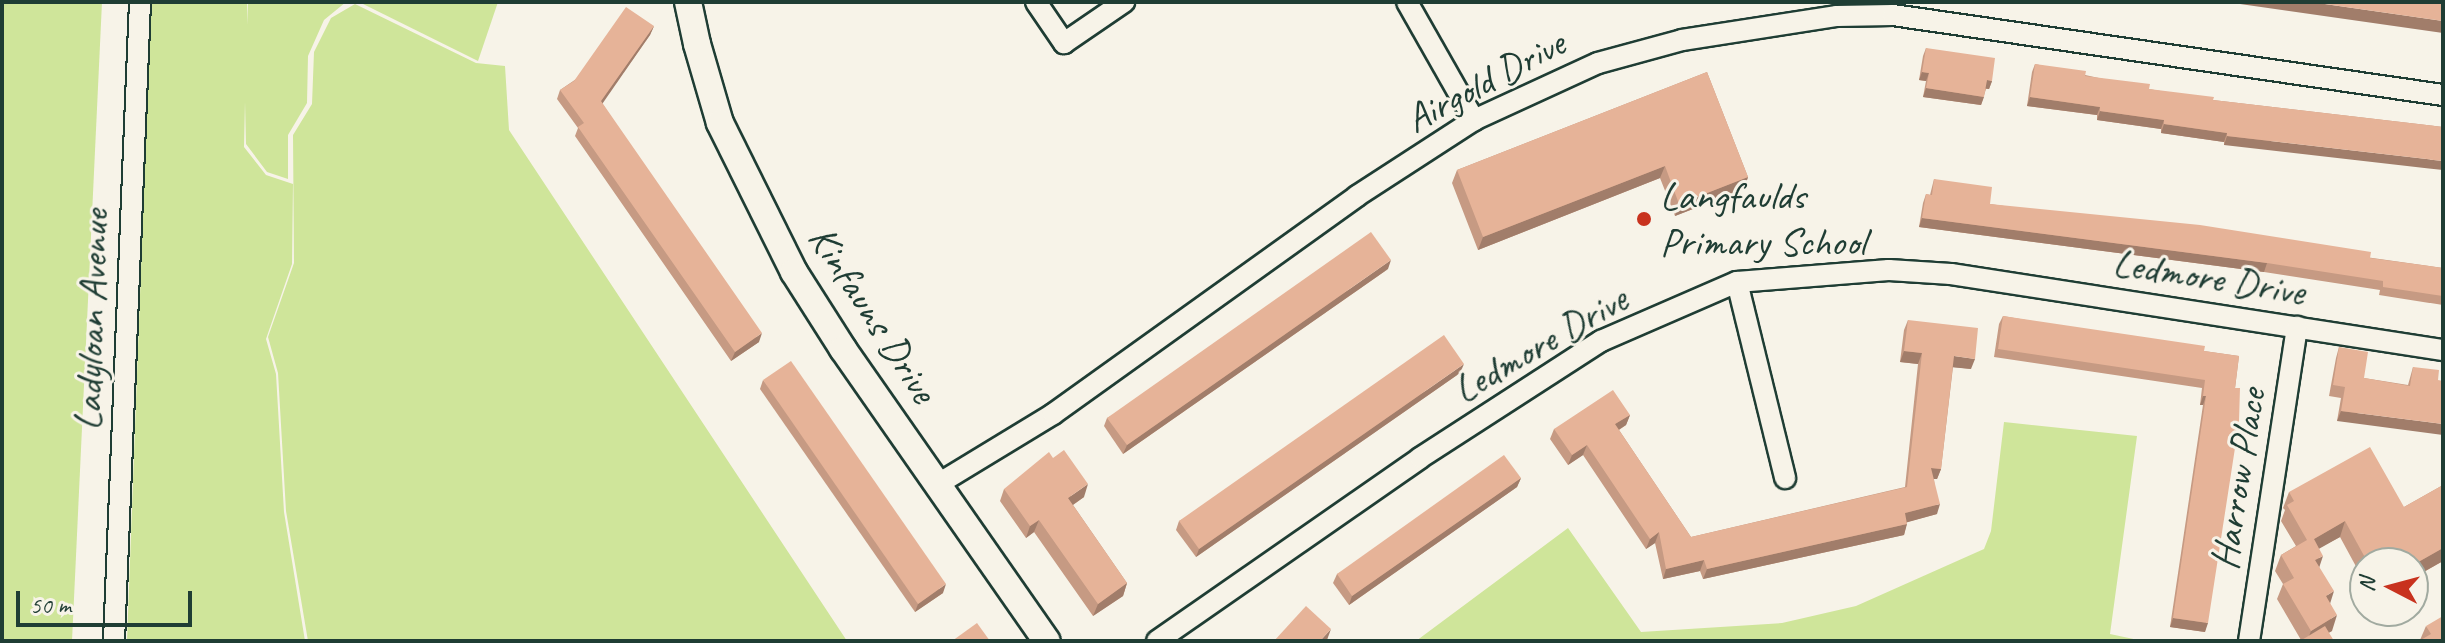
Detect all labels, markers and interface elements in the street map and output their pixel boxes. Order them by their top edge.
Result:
street label: Airgold Drive [1397,19,1573,143]
place label: Langfaulds Primary School [1660,172,1865,266]
street label: Ladyloan Avenue [63,209,119,431]
marker: Langfaulds Primary School [1635,210,1653,228]
street label: Kinfauns Drive [798,216,948,412]
street label: Ledmore Drive [2110,238,2308,316]
street label: Ledmore Drive [1444,275,1636,413]
street label: Harrow Place [2200,385,2276,573]
north arrow [2349,547,2429,627]
scale bar [20,575,196,625]
text: N [2352,576,2382,593]
text: 50 m [30,590,71,620]

